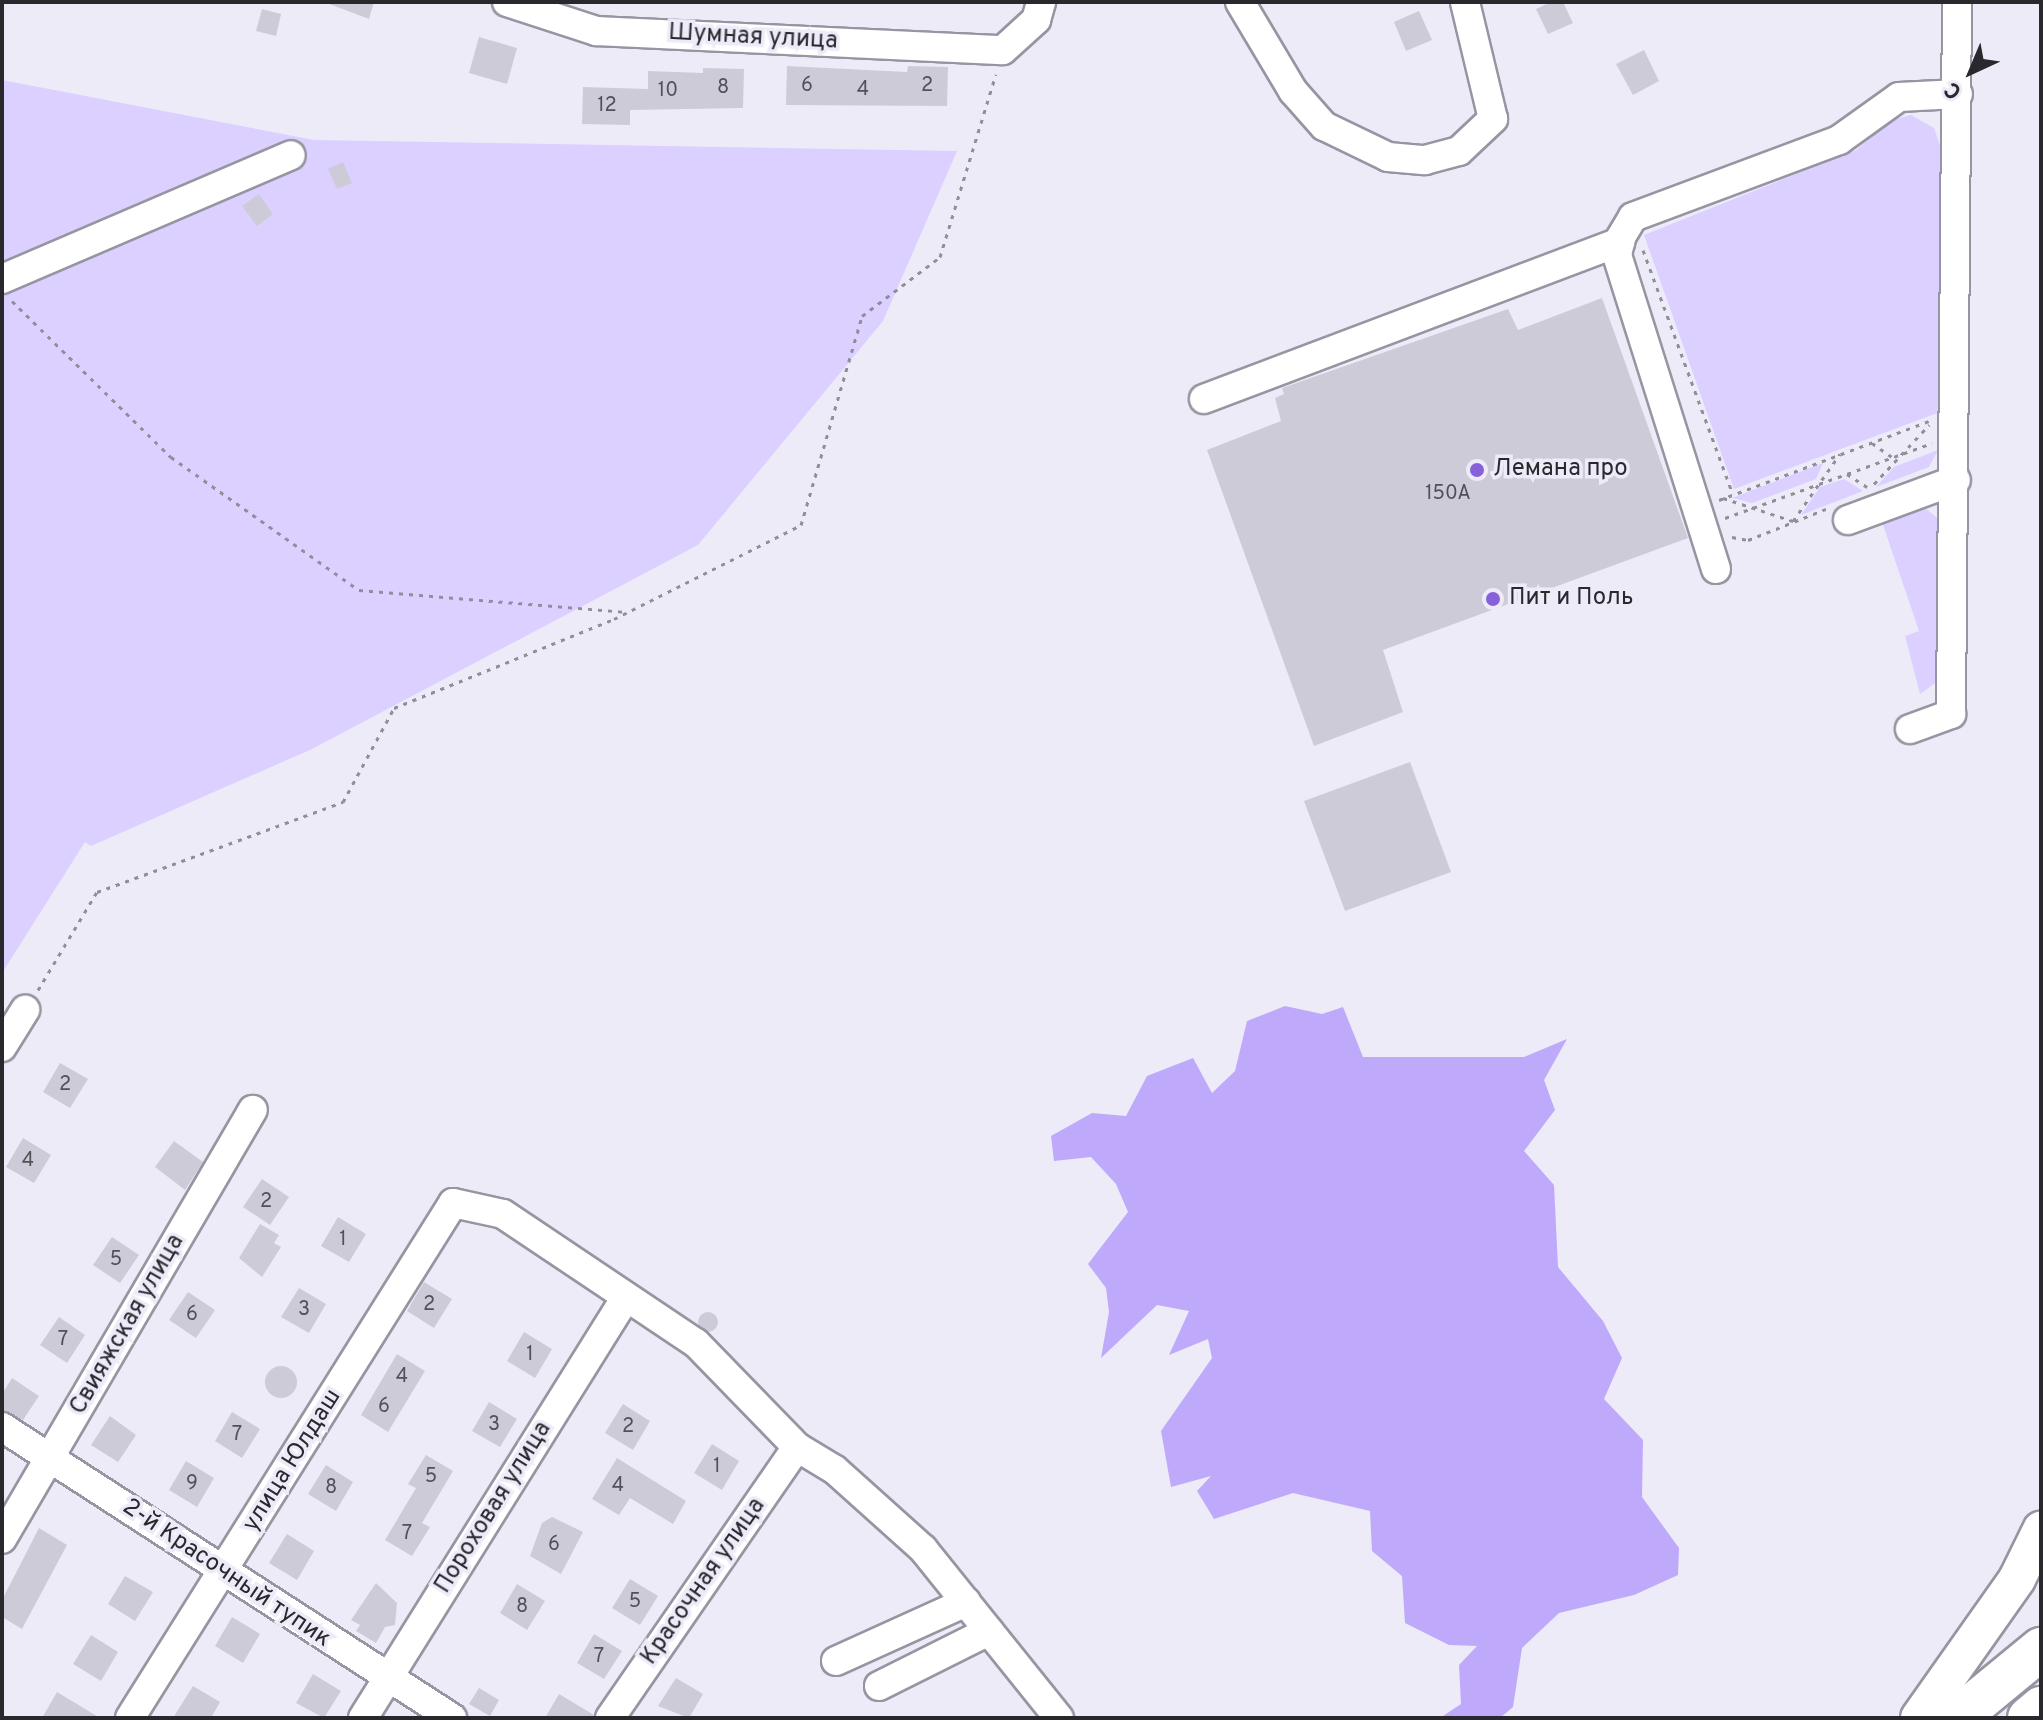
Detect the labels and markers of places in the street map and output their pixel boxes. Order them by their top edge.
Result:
place label: Лемана про [1493,456,1628,484]
marker: Лемана про [1468,461,1486,479]
place label: Пит и Поль [1509,585,1633,613]
marker: Пит и Поль [1484,590,1502,608]

